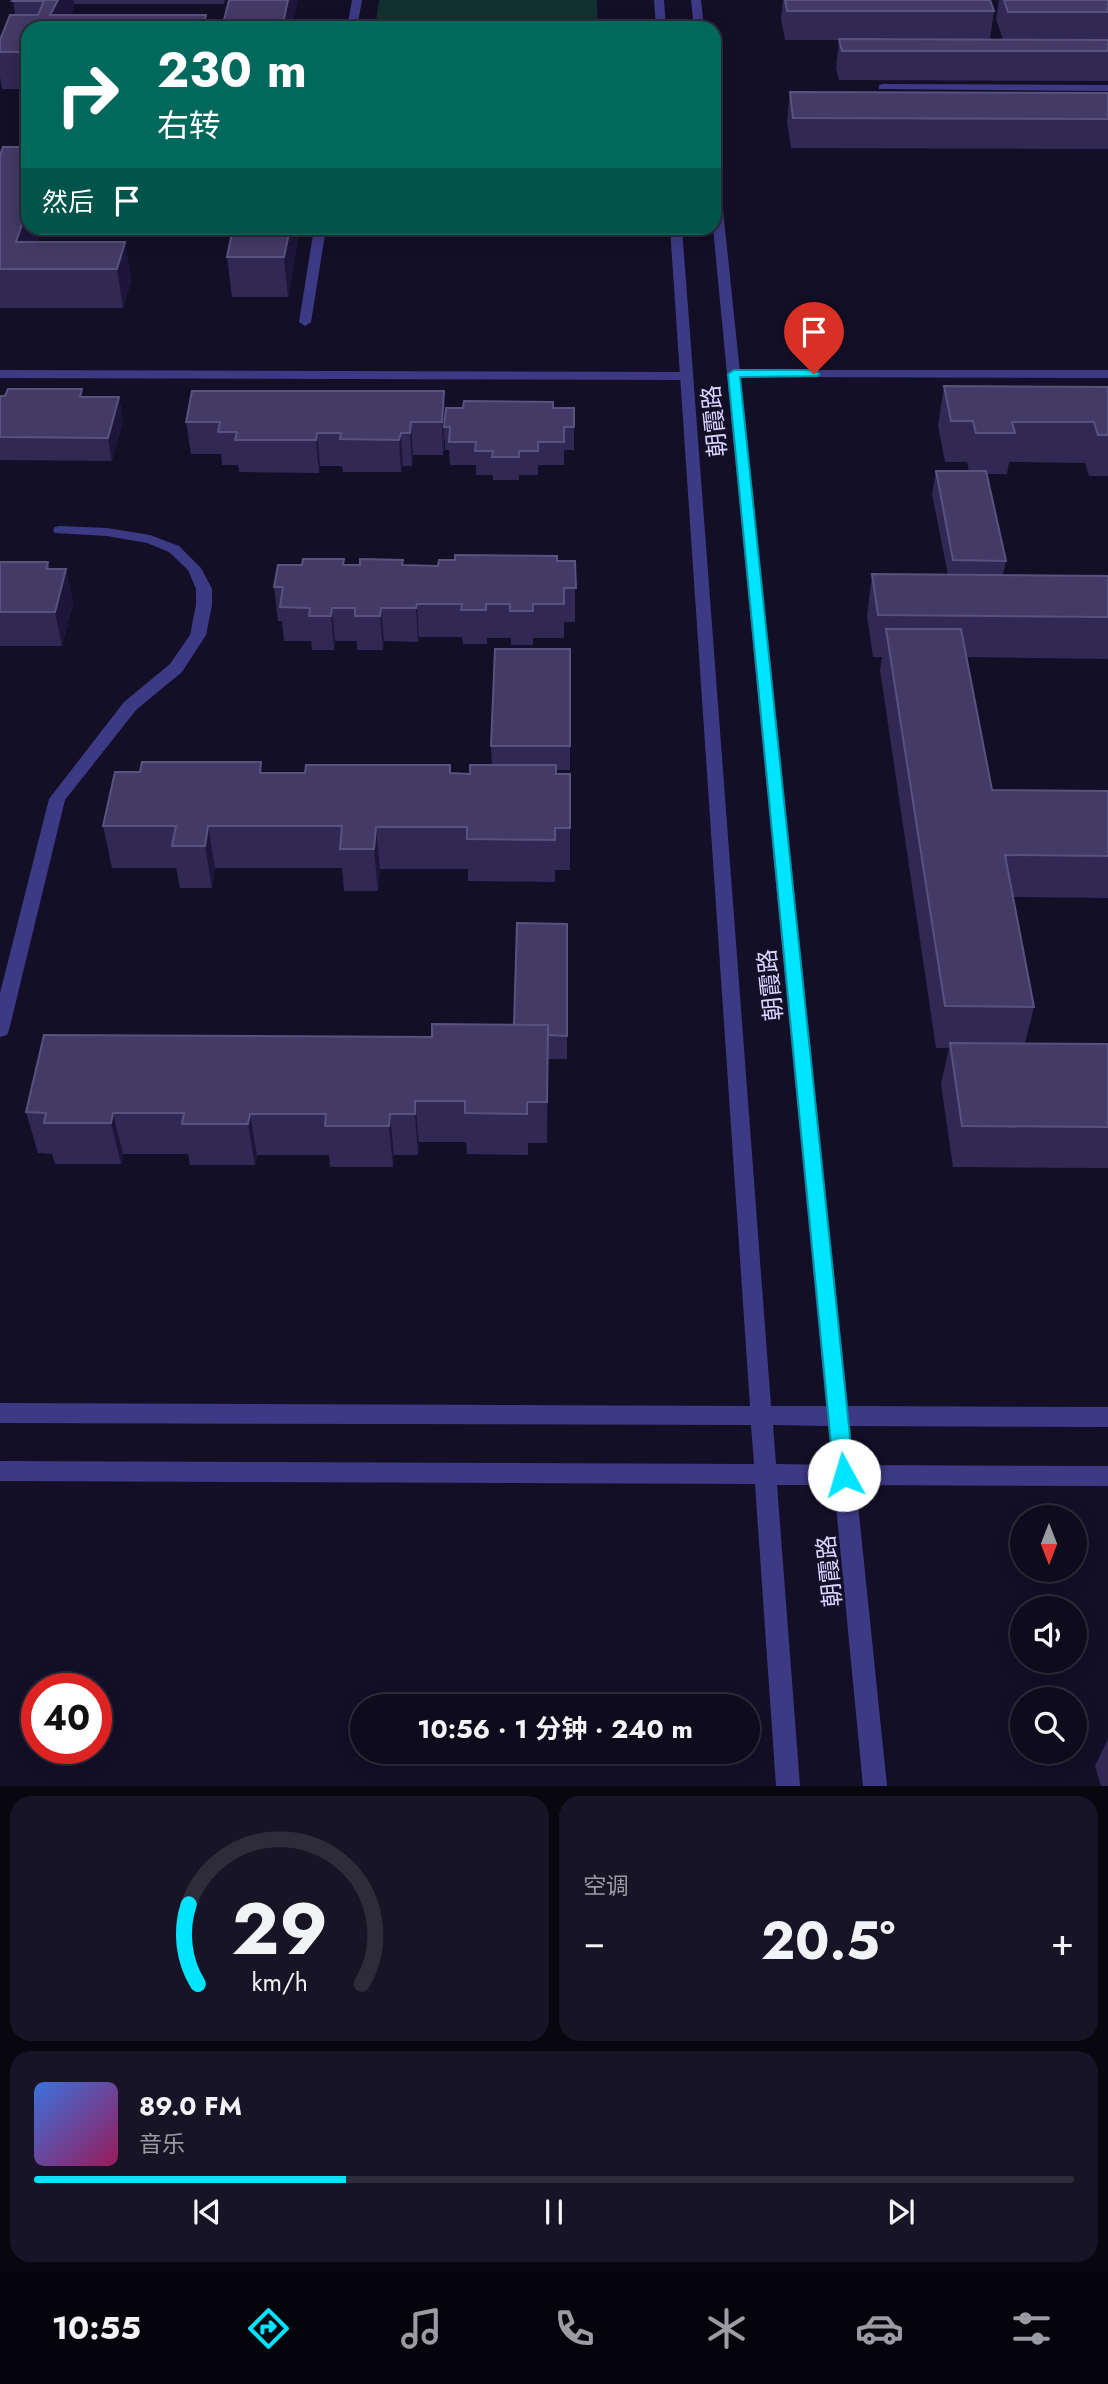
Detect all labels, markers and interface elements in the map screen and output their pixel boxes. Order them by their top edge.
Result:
text: 230 m [157,35,307,105]
icon: right [42,49,133,140]
text: 右转 [157,103,221,149]
icon: arrive [108,182,146,220]
text: 然后 [42,183,94,221]
pin [784,302,844,374]
icon: arrive [795,313,833,351]
street label: 朝霞路 [693,383,735,459]
street label: 朝霞路 [749,947,791,1023]
position arrow [807,1438,881,1512]
north arrow [1010,1505,1087,1582]
map controls [1010,1505,1087,1764]
street label: 朝霞路 [808,1533,850,1609]
button: sound [1010,1596,1087,1673]
speed limit sign: 40 [21,1673,112,1764]
button: search [1010,1687,1087,1764]
text: 10:56 · 1 分钟 · 240 m [417,1710,693,1748]
text: 空调 [583,1869,629,1903]
text: 29 [231,1877,328,1982]
text: 20.5° [761,1903,895,1979]
text: − [583,1914,605,1969]
text: + [1051,1914,1074,1969]
text: km/h [251,1964,308,2000]
text: 89.0 FM [139,2087,242,2125]
text: 音乐 [139,2127,185,2161]
icon: previous [188,2193,226,2231]
icon: pause [535,2193,573,2231]
icon: next [882,2193,920,2231]
icon: directions [244,2304,293,2353]
icon: music [397,2304,446,2353]
icon: phone [550,2304,599,2353]
icon: climate [702,2304,751,2353]
icon: car [855,2304,904,2353]
icon: filters [1007,2304,1056,2353]
text: 10:55 [52,2305,141,2351]

